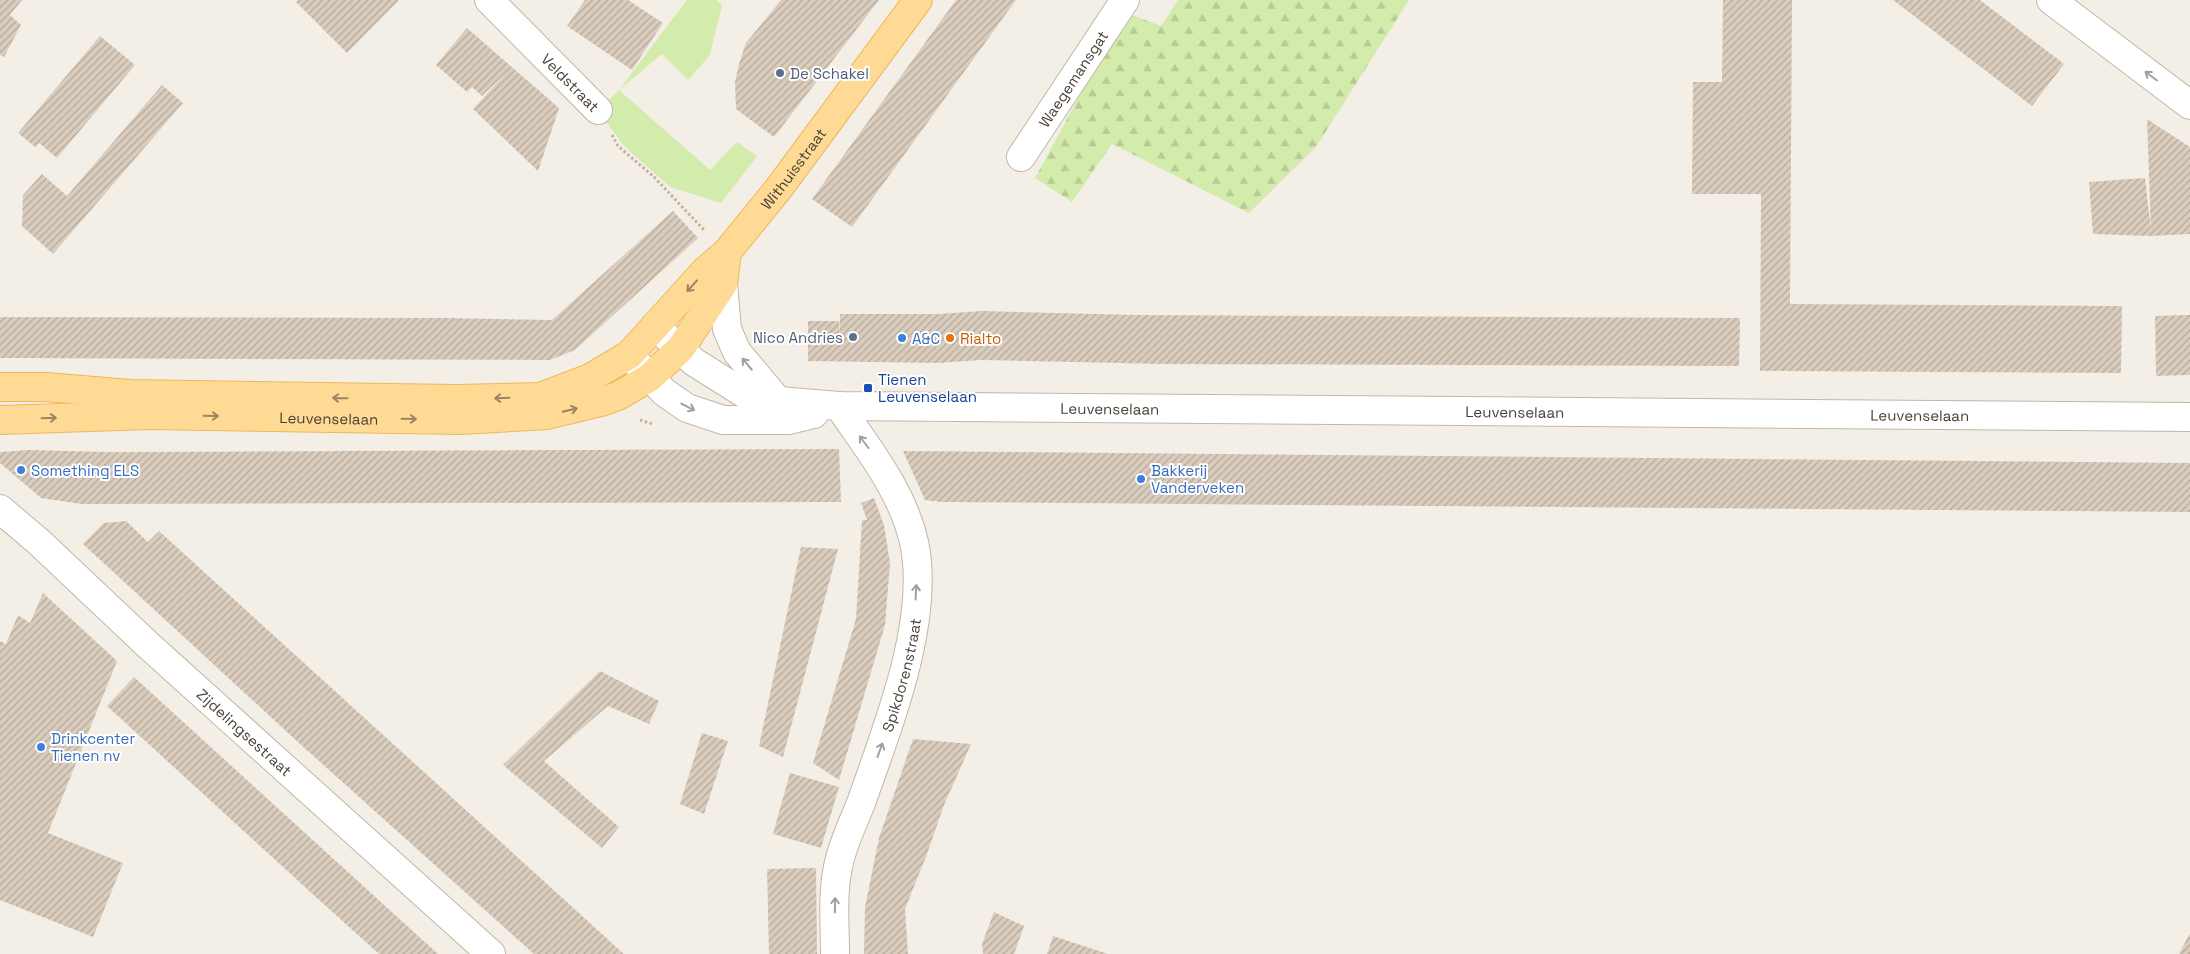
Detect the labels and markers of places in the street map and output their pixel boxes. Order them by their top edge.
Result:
place label: De Schakel [790,64,869,83]
marker: De Schakel [774,67,786,79]
place label: Nico Andries [753,328,843,347]
place label: A&C [912,329,940,348]
place label: Rialto [960,329,1001,348]
marker: Nico Andries [847,331,859,343]
marker: A&C [896,332,908,344]
marker: Rialto [944,332,956,344]
place label: Tienen Leuvenselaan [878,370,977,406]
marker: Tienen Leuvenselaan [862,382,874,394]
place label: Something ELS [31,461,139,480]
place label: Bakkerij Vanderveken [1151,461,1244,497]
marker: Something ELS [15,464,27,476]
marker: Bakkerij Vanderveken [1135,473,1147,485]
place label: Drinkcenter Tienen nv [51,729,135,765]
marker: Drinkcenter Tienen nv [35,741,47,753]

